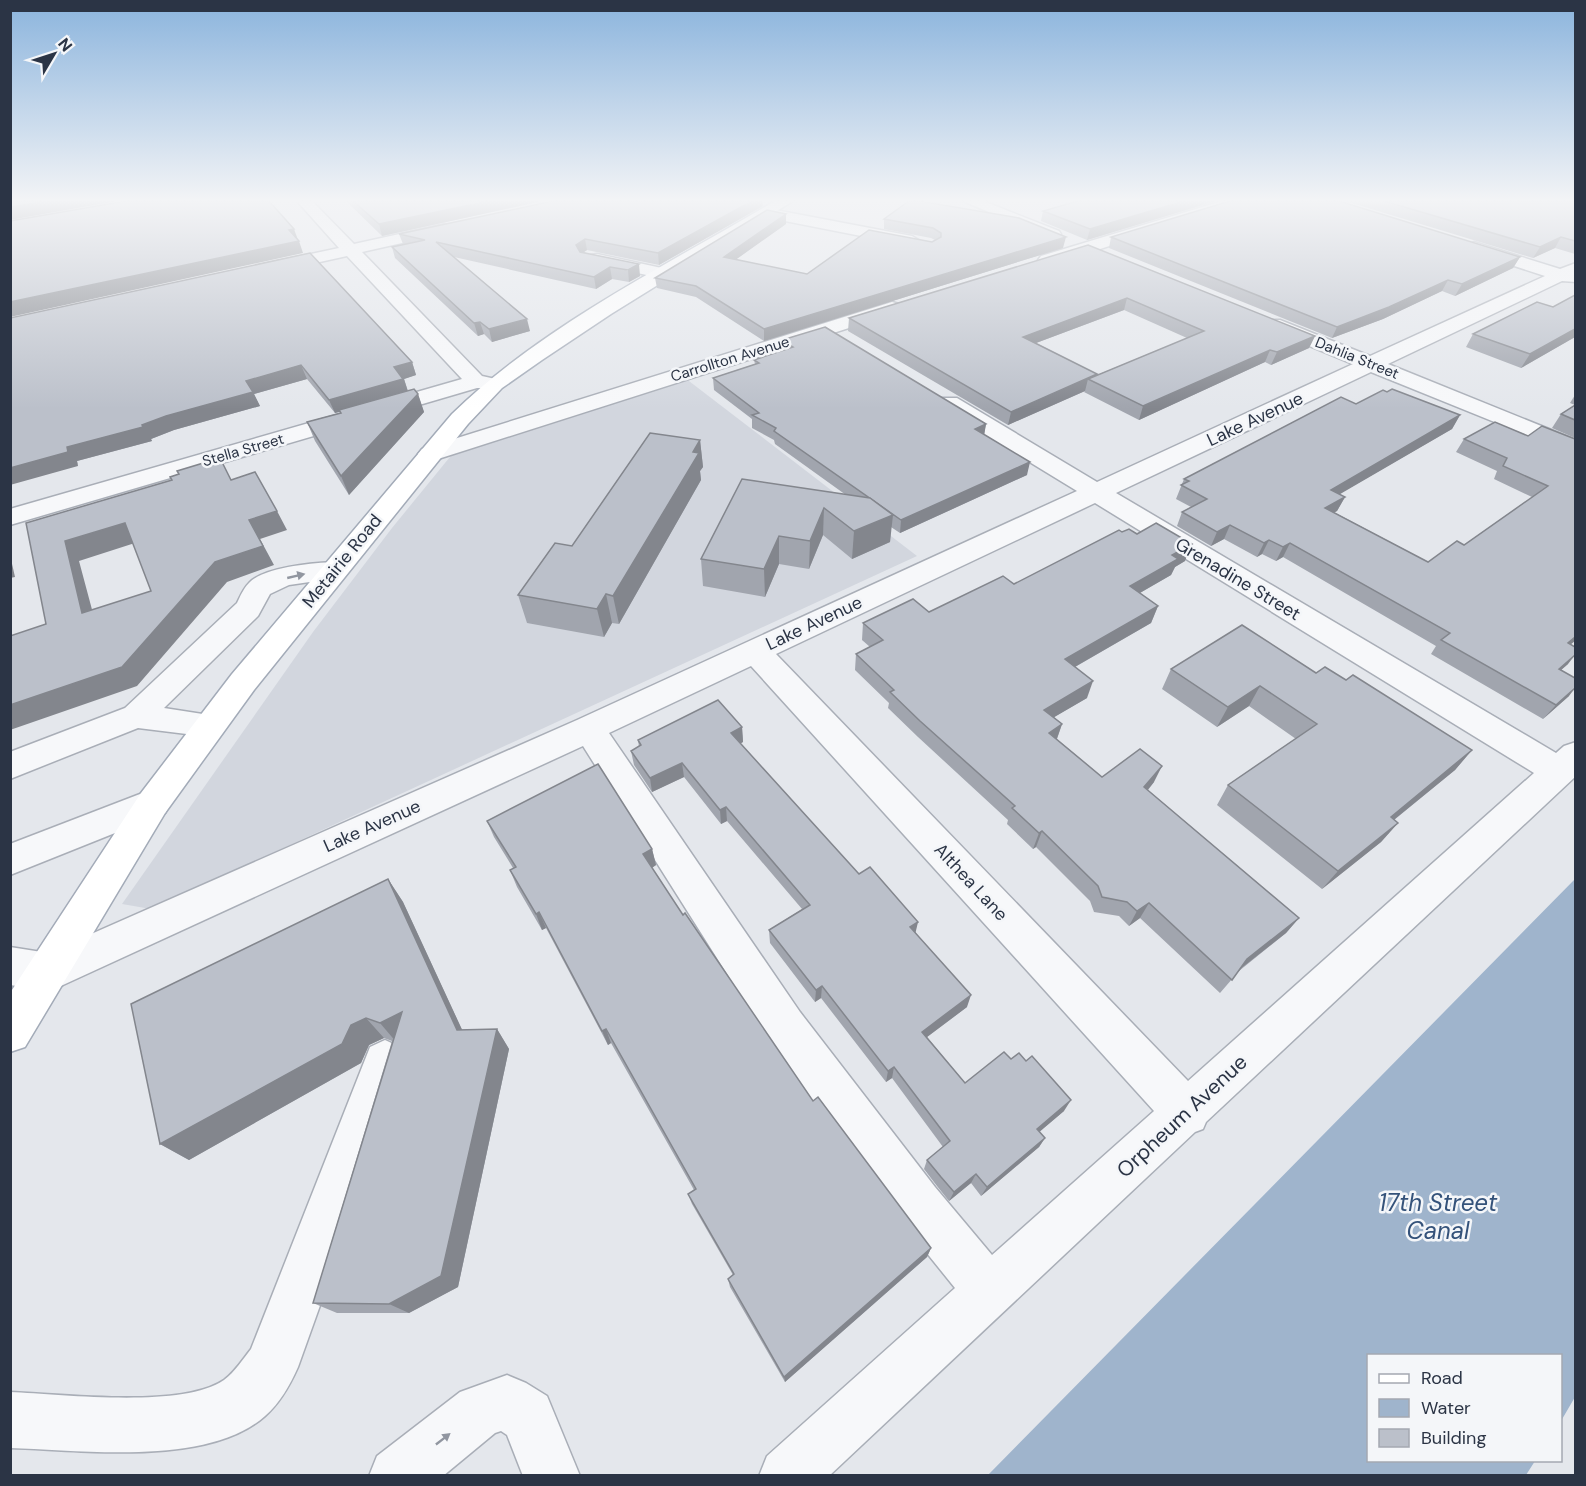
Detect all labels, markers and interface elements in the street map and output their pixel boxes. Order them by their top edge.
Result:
north arrow [24,24,84,84]
text: N [53,34,77,56]
street label: Carrollton Avenue [668,331,792,387]
street label: Dahlia Street [1312,332,1402,384]
street label: Lake Avenue [1203,386,1307,452]
street label: Stella Street [200,429,286,471]
street label: Metairie Road [297,509,387,613]
street label: Grenadine Street [1171,532,1305,626]
one-way arrow [286,570,305,580]
street label: Lake Avenue [762,590,866,656]
street label: Lake Avenue [320,794,424,858]
street label: Althea Lane [929,838,1013,926]
street label: Orpheum Avenue [1111,1048,1253,1184]
water label: 17th Street Canal [1379,1187,1498,1246]
legend [1367,1354,1562,1462]
text: Road [1421,1366,1463,1390]
text: Water [1421,1396,1471,1420]
text: Building [1421,1426,1486,1450]
one-way arrow [435,1434,450,1446]

